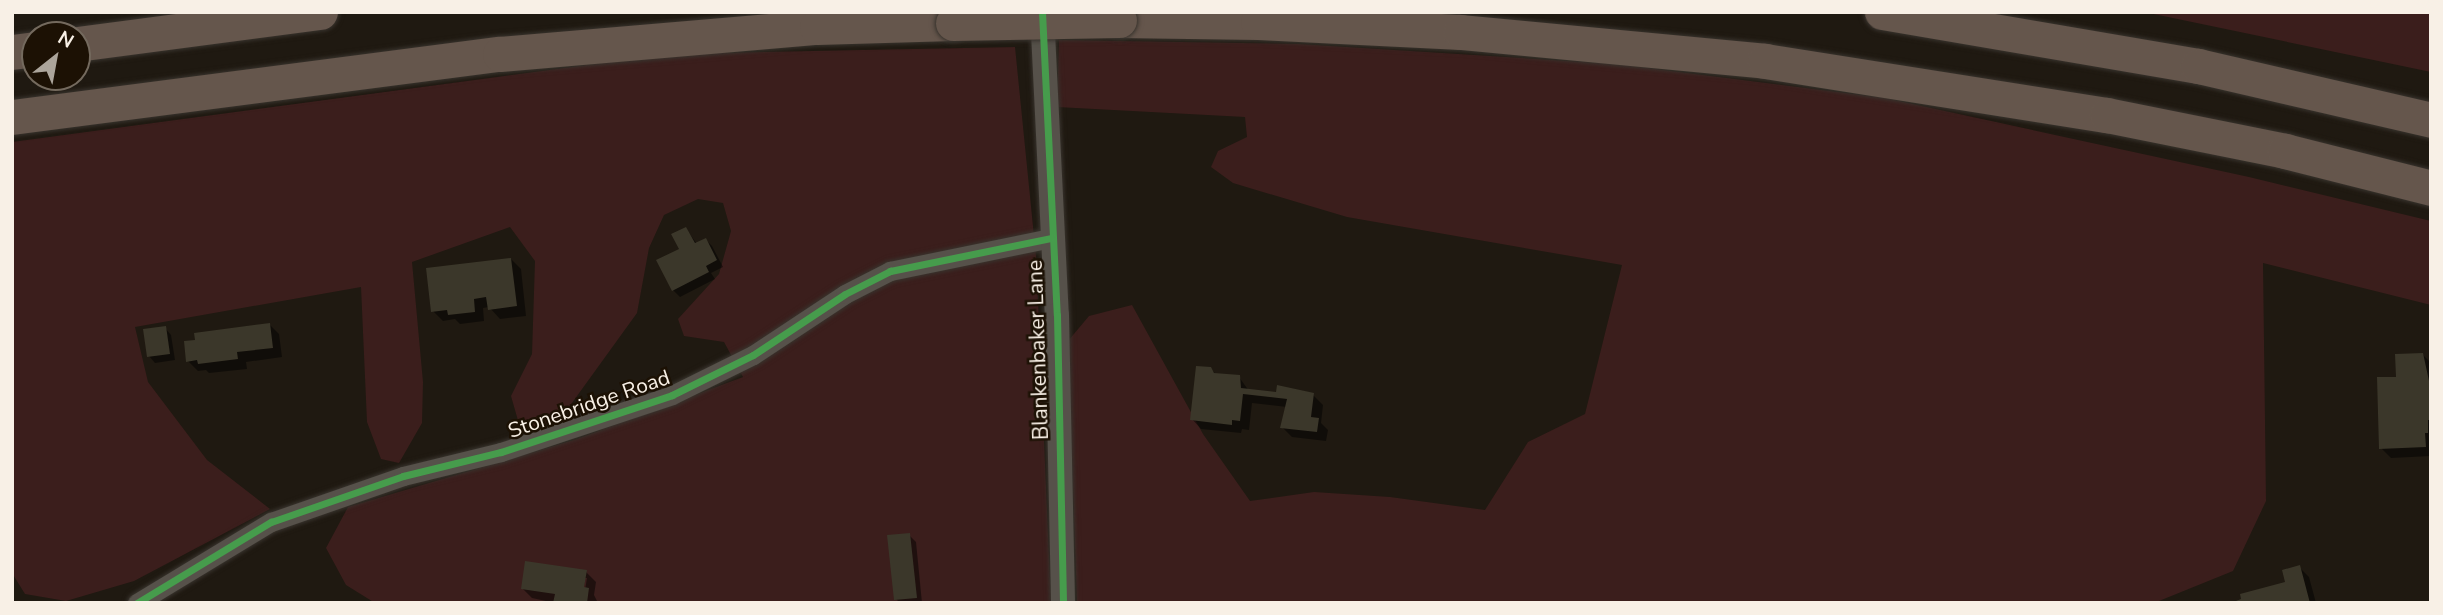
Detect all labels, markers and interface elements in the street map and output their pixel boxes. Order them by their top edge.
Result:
north arrow [21,21,91,91]
text: N [53,25,79,55]
street label: Blankenbaker Lane [1022,260,1054,440]
street label: Stonebridge Road [505,364,673,444]

